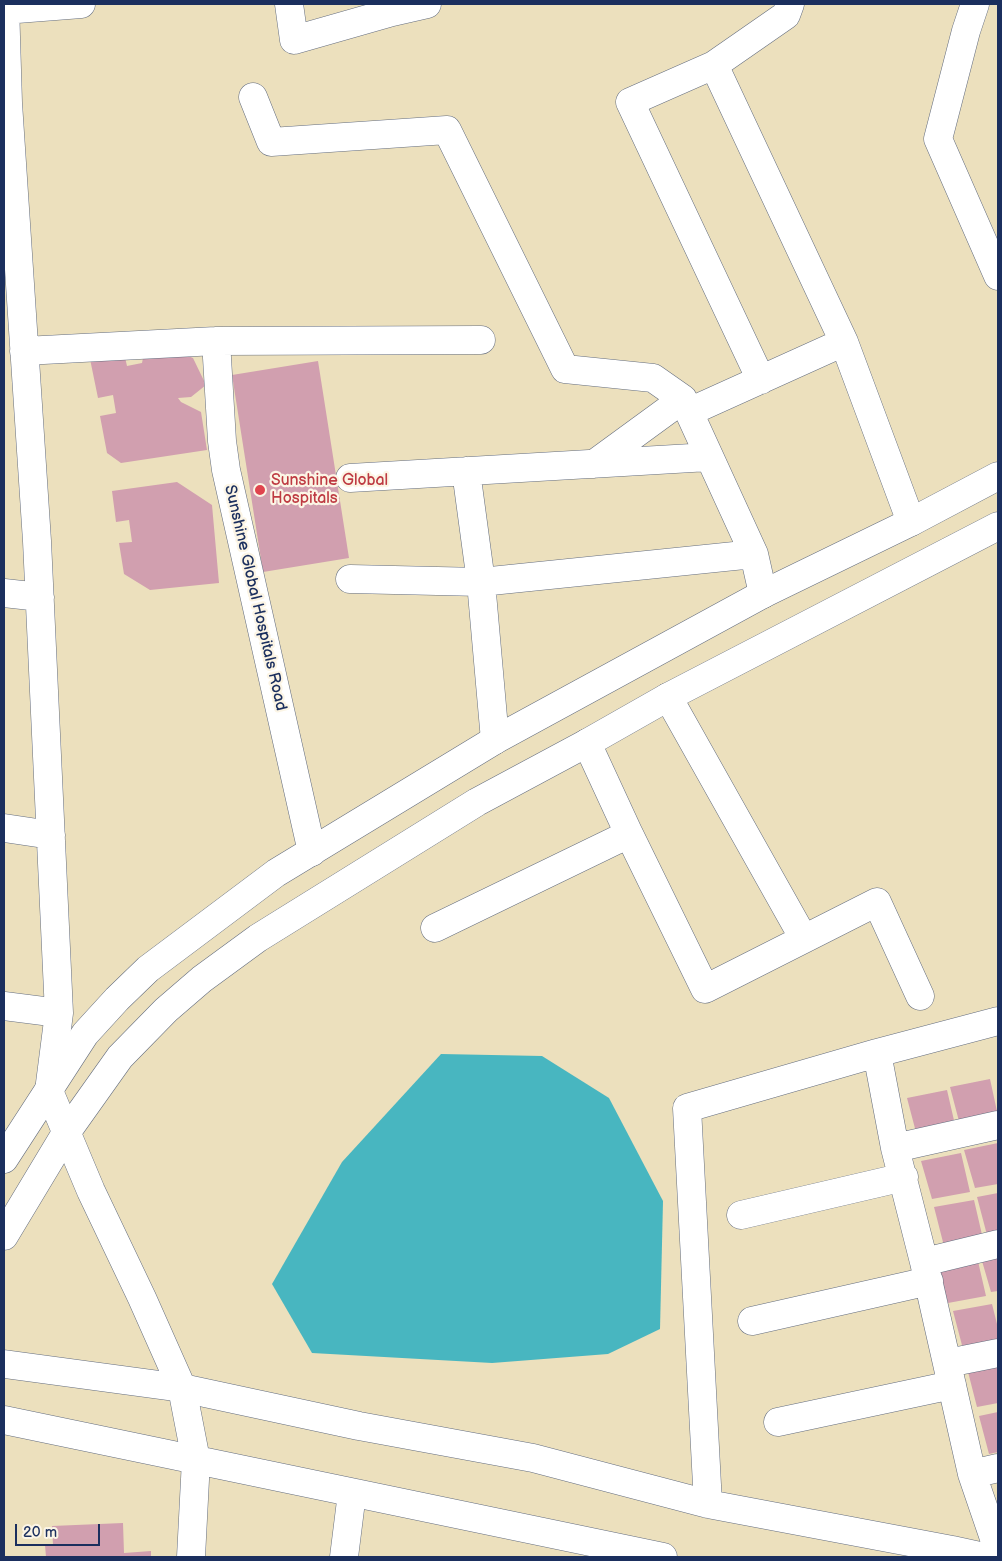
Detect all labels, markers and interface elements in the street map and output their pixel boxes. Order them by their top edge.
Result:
place label: Sunshine Global Hospitals [271,471,388,509]
street label: Sunshine Global Hospitals Road [220,483,290,713]
marker: Sunshine Global Hospitals [253,483,267,497]
scale bar [18,1514,102,1546]
text: 20 m [23,1523,57,1542]

